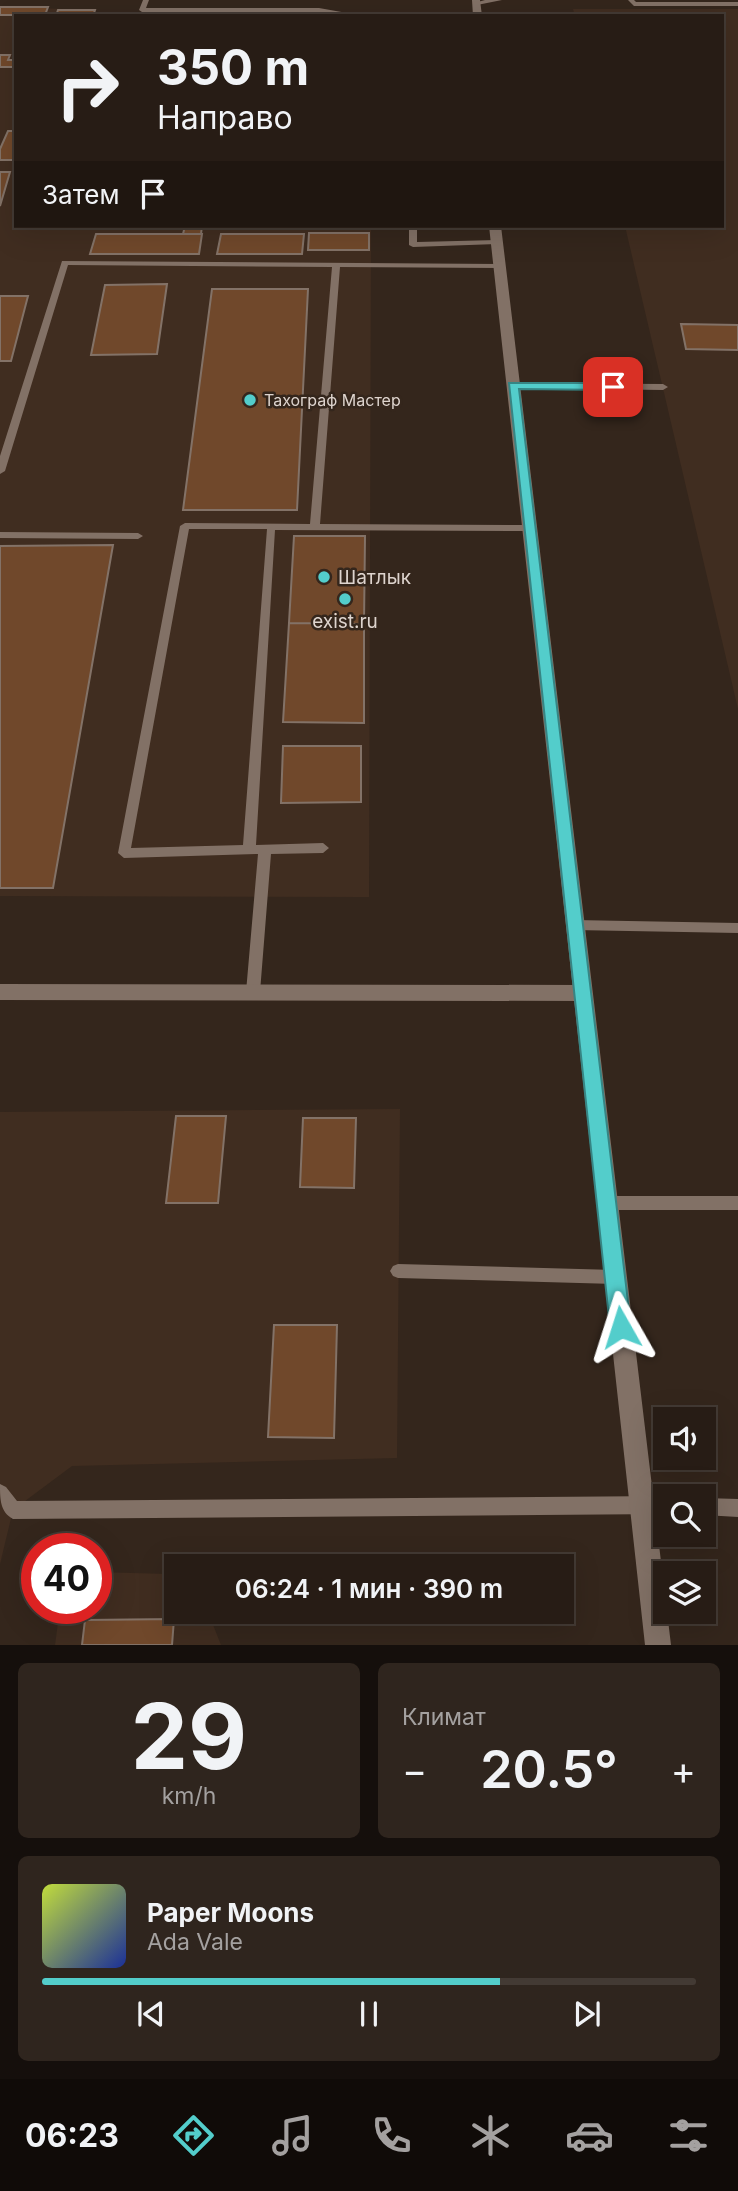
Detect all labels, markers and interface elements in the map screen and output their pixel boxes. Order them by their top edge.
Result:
text: 350 m [157,38,309,97]
icon: right [42,42,133,133]
text: Направо [157,98,293,137]
icon: arrive [134,175,172,213]
text: Затем [42,179,120,210]
pin [583,357,643,417]
icon: arrive [594,368,632,406]
place label: Тахограф Мастер [264,390,401,410]
marker: Тахограф Мастер [242,392,258,408]
place label: Шатлык [338,566,412,589]
marker: Шатлык [316,569,332,585]
marker: exist.ru [337,591,353,607]
place label: exist.ru [312,610,378,633]
position arrow [584,1290,658,1364]
map controls [653,1407,716,1624]
button: sound [653,1407,716,1470]
button: search [653,1484,716,1547]
speed limit sign: 40 [21,1533,112,1624]
button: layers [653,1561,716,1624]
text: 06:24 · 1 мин · 390 m [235,1573,503,1604]
text: 29 [131,1681,247,1791]
text: Климат [402,1703,486,1731]
text: 20.5° [480,1738,618,1801]
text: − [402,1747,427,1793]
text: + [671,1747,696,1793]
text: km/h [162,1782,216,1810]
text: Paper Moons [147,1897,314,1928]
text: Ada Vale [147,1928,243,1956]
icon: previous [132,1995,170,2033]
icon: pause [350,1995,388,2033]
icon: next [568,1995,606,2033]
icon: directions [169,2111,218,2160]
icon: music [268,2111,317,2160]
icon: phone [367,2111,416,2160]
icon: climate [466,2111,515,2160]
icon: car [565,2111,614,2160]
icon: filters [664,2111,713,2160]
text: 06:23 [25,2116,119,2155]

